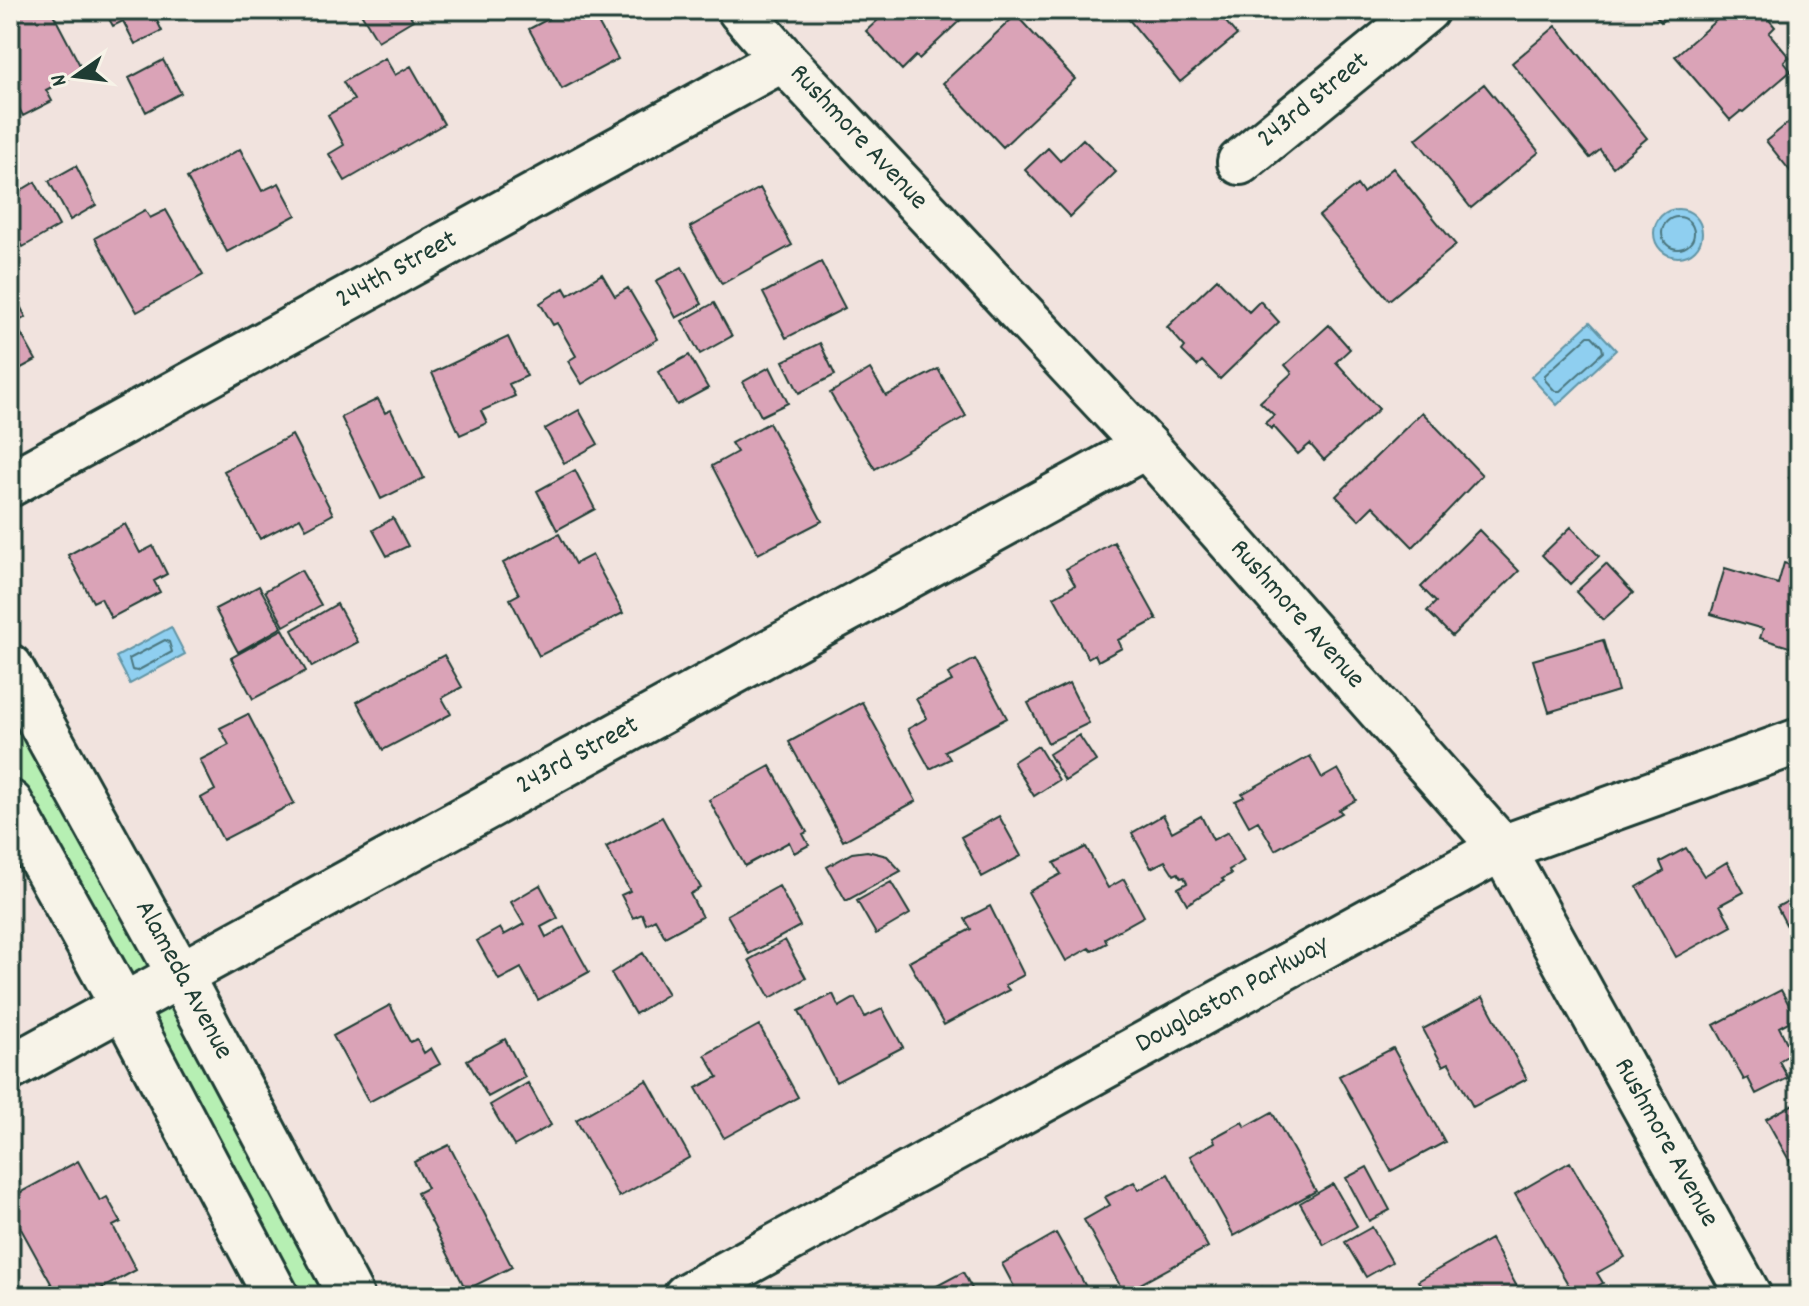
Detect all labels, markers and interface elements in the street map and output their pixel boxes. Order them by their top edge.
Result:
north arrow [36,36,116,116]
street label: 243rd Street [1250,43,1379,159]
street label: Rushmore Avenue [779,56,936,221]
text: N [44,71,76,89]
street label: 244th Street [329,221,465,321]
street label: Rushmore Avenue [1219,532,1373,699]
street label: 243rd Street [510,707,647,807]
street label: Alameda Avenue [123,894,242,1068]
street label: Douglaston Parkway [1129,926,1338,1065]
street label: Rushmore Avenue [1602,1051,1728,1235]

